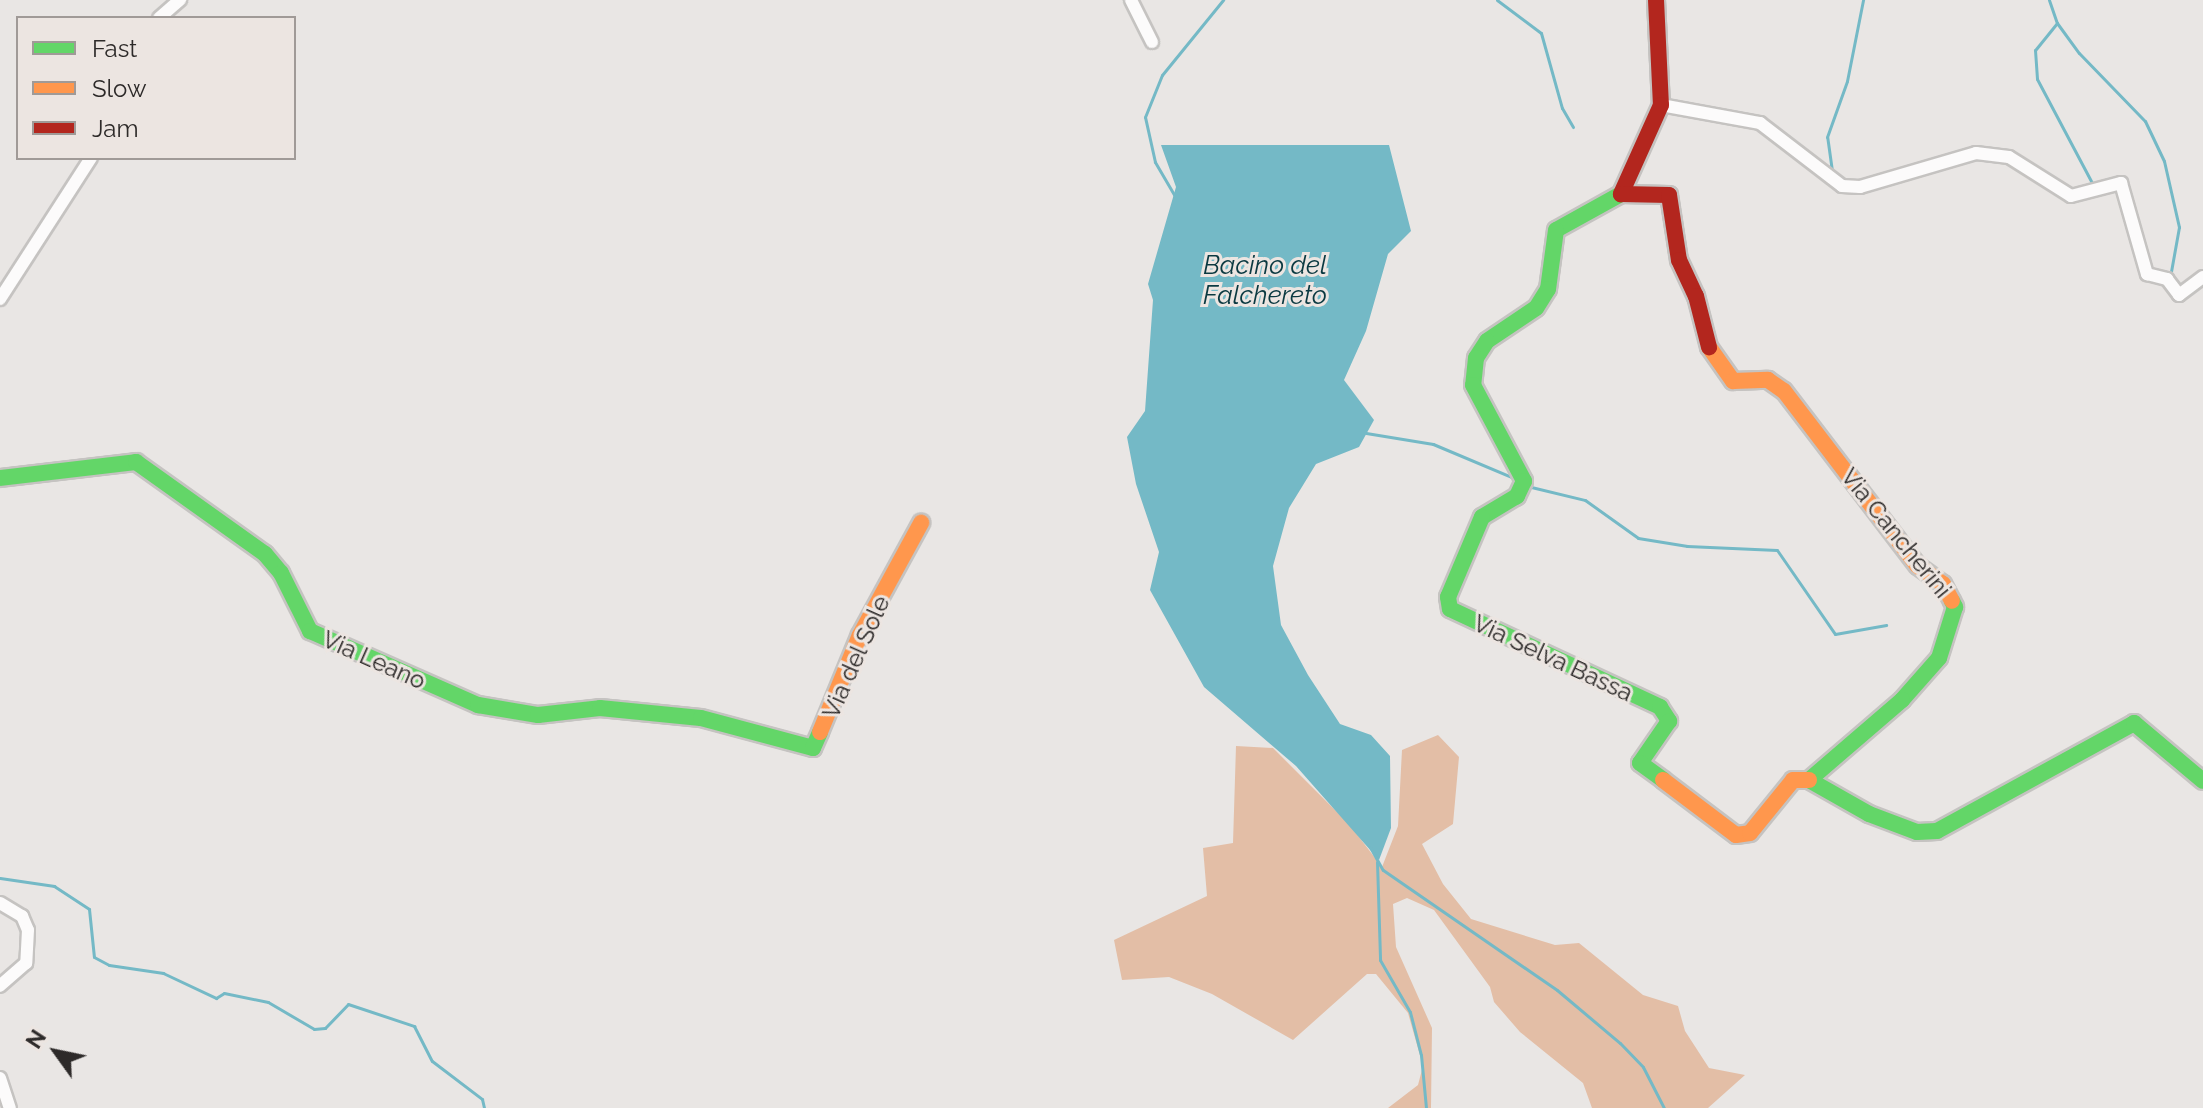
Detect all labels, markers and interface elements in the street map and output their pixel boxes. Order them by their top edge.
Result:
legend [16,16,296,160]
text: Fast [92,34,137,63]
text: Slow [92,74,146,103]
text: Jam [92,114,138,143]
water label: Bacino del Falchereto [1203,250,1327,312]
street label: Via Cancherini [1835,462,1957,604]
street label: Via del Sole [816,591,896,723]
street label: Via Selva Bassa [1469,608,1637,708]
street label: Via Leano [318,624,430,696]
north arrow [16,1012,96,1092]
text: N [20,1025,51,1053]

